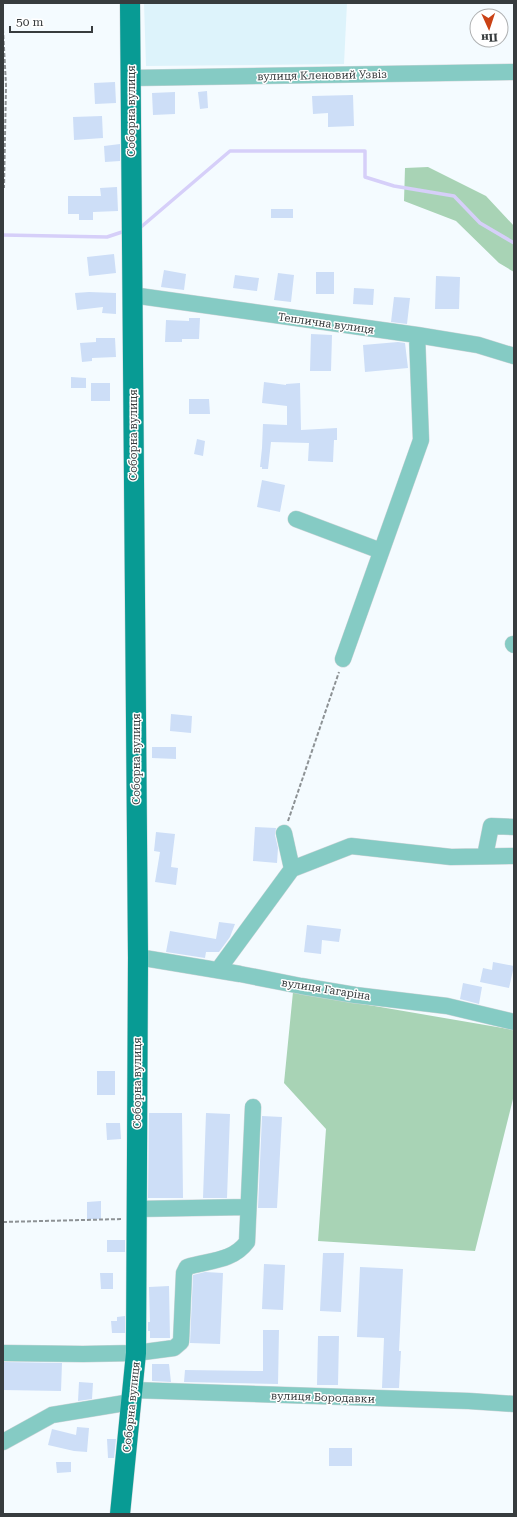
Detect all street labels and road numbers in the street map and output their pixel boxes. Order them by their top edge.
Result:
street label: Соборна вулиця [125,65,138,157]
street label: вулиця Кленовий Узвіз [257,68,387,83]
street label: Теплична вулиця [277,310,375,337]
street label: Соборна вулиця [127,389,140,481]
street label: Соборна вулиця [130,713,143,805]
street label: вулиця Гагаріна [281,976,371,1003]
street label: Соборна вулиця [131,1037,144,1129]
street label: Соборна вулиця [120,1361,143,1453]
street label: вулиця Бородавки [271,1389,375,1406]

